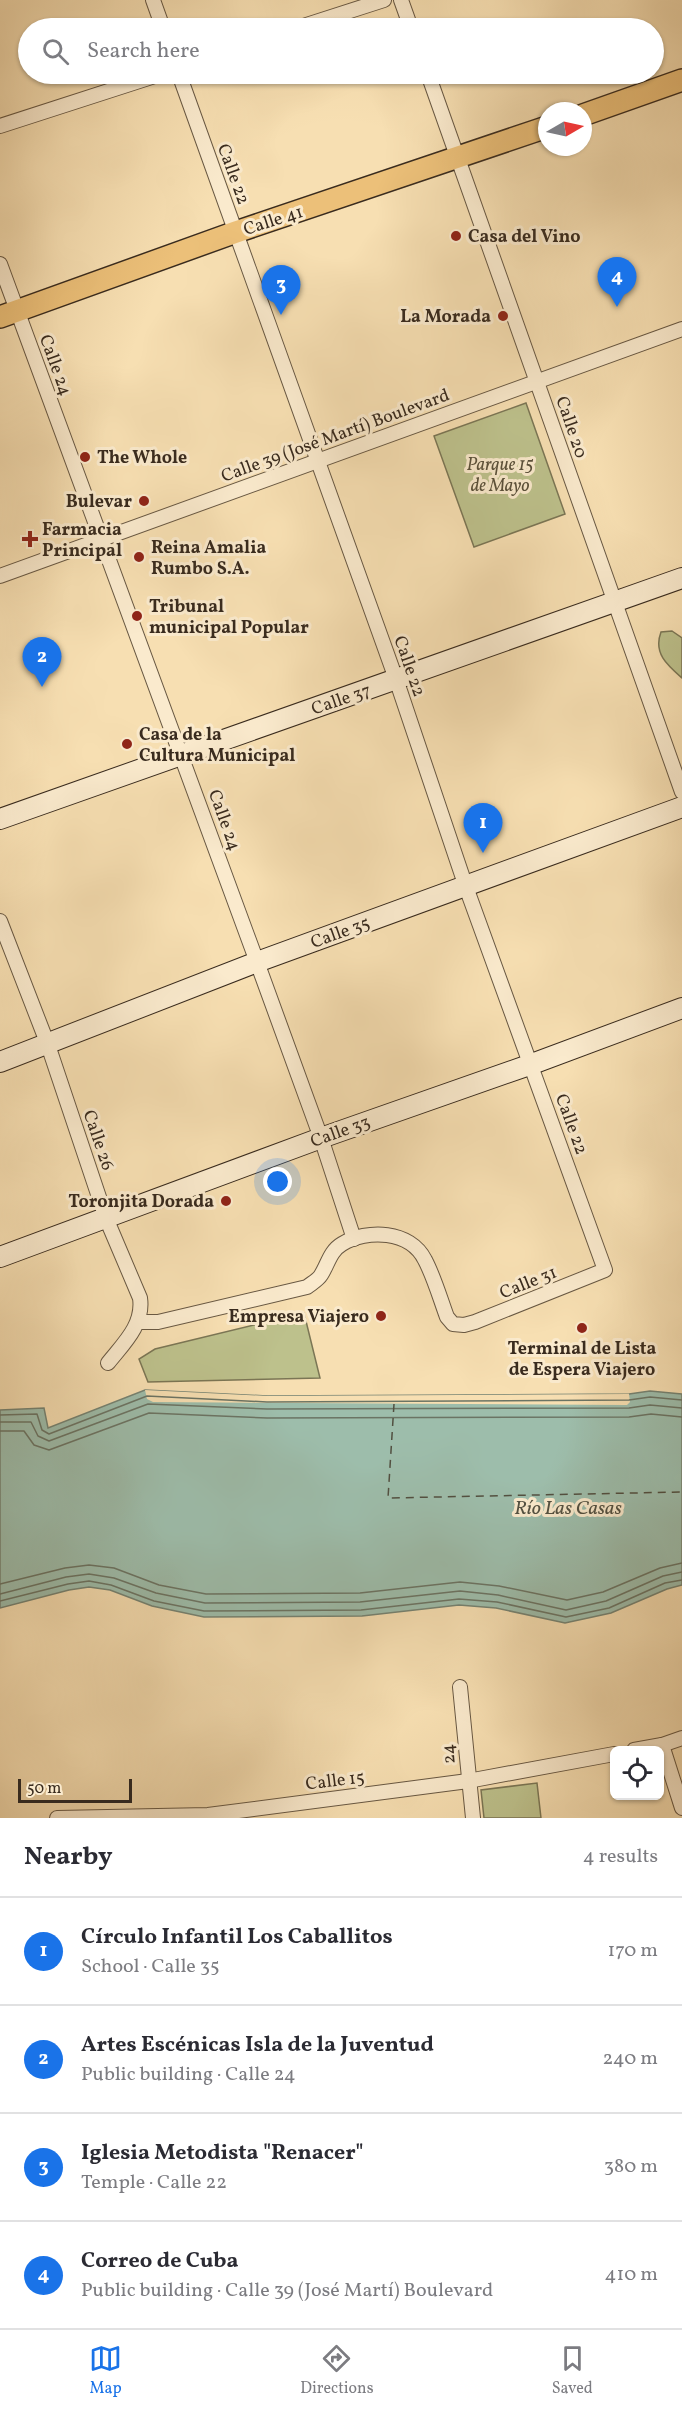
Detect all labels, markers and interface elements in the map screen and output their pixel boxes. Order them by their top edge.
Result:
search box [18,18,664,84]
icon: search [39,35,72,68]
text: Search here [87,36,200,67]
north arrow [538,102,592,156]
street label: Calle 22 [210,141,255,208]
street label: Calle 41 [240,200,306,243]
place label: Casa del Vino [468,225,580,250]
marker: Casa del Vino [449,229,463,243]
pin: 4 [598,258,636,307]
pin: 3 [262,266,300,315]
place label: La Morada [400,305,491,330]
marker: La Morada [496,309,510,323]
street label: Calle 24 [32,331,77,400]
street label: Calle 39 (José Martí) Boulevard [218,383,453,489]
street label: Calle 20 [548,393,593,462]
place label: The Whole [97,446,187,471]
marker: The Whole [78,450,92,464]
park label: Parque 15 de Mayo [466,453,534,499]
place label: Bulevar [66,490,132,515]
marker: Bulevar [137,494,151,508]
place label: Farmacia Principal [42,518,122,564]
marker: Farmacia Principal [23,532,37,546]
place label: Reina Amalia Rumbo S.A. [151,536,267,582]
marker: Reina Amalia Rumbo S.A. [132,550,146,564]
place label: Tribunal municipal Popular [149,595,309,641]
marker: Tribunal municipal Popular [130,609,144,623]
street label: Calle 22 [387,633,431,700]
pin: 2 [22,638,62,687]
street label: Calle 37 [308,679,375,722]
place label: Casa de la Cultura Municipal [139,723,295,769]
marker: Casa de la Cultura Municipal [120,737,134,751]
street label: Calle 24 [201,786,246,855]
pin: 1 [464,804,502,853]
street label: Calle 35 [307,911,374,956]
street label: Calle 22 [548,1091,593,1158]
street label: Calle 26 [76,1107,120,1174]
street label: Calle 33 [307,1110,374,1155]
your location [263,1167,292,1196]
place label: Toronjita Dorada [68,1190,214,1215]
marker: Toronjita Dorada [219,1194,233,1208]
street label: Calle 31 [496,1261,561,1306]
place label: Empresa Viajero [229,1305,369,1330]
marker: Empresa Viajero [374,1309,388,1323]
marker: Terminal de Lista de Espera Viajero [575,1321,589,1335]
place label: Terminal de Lista de Espera Viajero [508,1337,657,1383]
water label: Río Las Casas [514,1495,622,1523]
street label: 24 [436,1743,463,1765]
map controls [610,1746,664,1800]
button: locate [610,1746,664,1800]
street label: Calle 15 [304,1765,366,1798]
scale bar [18,1776,132,1804]
text: 50 m [27,1778,61,1800]
text: Nearby [24,1839,113,1875]
text: 4 results [583,1843,658,1871]
text: Círculo Infantil Los Caballitos [81,1922,393,1953]
text: 1 [39,1937,48,1965]
text: 170 m [608,1937,658,1965]
text: School · Calle 35 [81,1953,220,1981]
text: Artes Escénicas Isla de la Juventud [81,2030,434,2061]
text: 2 [38,2045,49,2073]
text: 240 m [603,2045,658,2073]
text: Public building · Calle 24 [81,2061,296,2089]
text: Iglesia Metodista "Renacer" [81,2138,364,2169]
text: 3 [38,2153,49,2181]
text: 380 m [604,2153,658,2181]
text: Temple · Calle 22 [81,2169,227,2197]
text: Correo de Cuba [81,2246,239,2277]
text: 4 [37,2261,50,2289]
text: 410 m [605,2261,658,2289]
text: Public building · Calle 39 (José Martí) Boulevard [81,2277,493,2305]
tab: Map [89,2342,122,2400]
tab: Directions [300,2342,374,2400]
tab: Saved [552,2342,593,2400]

